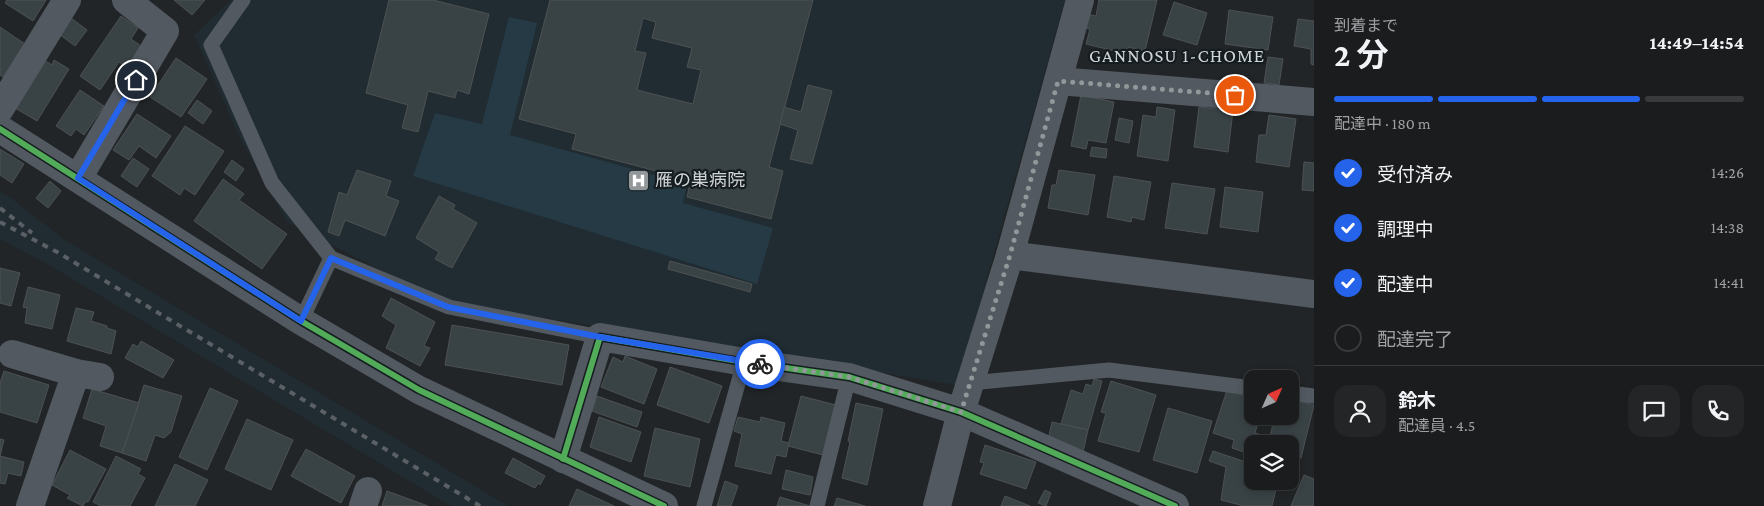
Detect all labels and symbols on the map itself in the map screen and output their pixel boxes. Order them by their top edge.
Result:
district label: GANNOSU 1-CHOME [1089,45,1265,66]
pin [115,59,157,101]
pin [1214,74,1256,116]
hospital icon: 雁の巣病院 [627,168,651,192]
place label: 雁の巣病院 [655,170,745,190]
courier [735,339,785,389]
north arrow [1244,370,1299,425]

